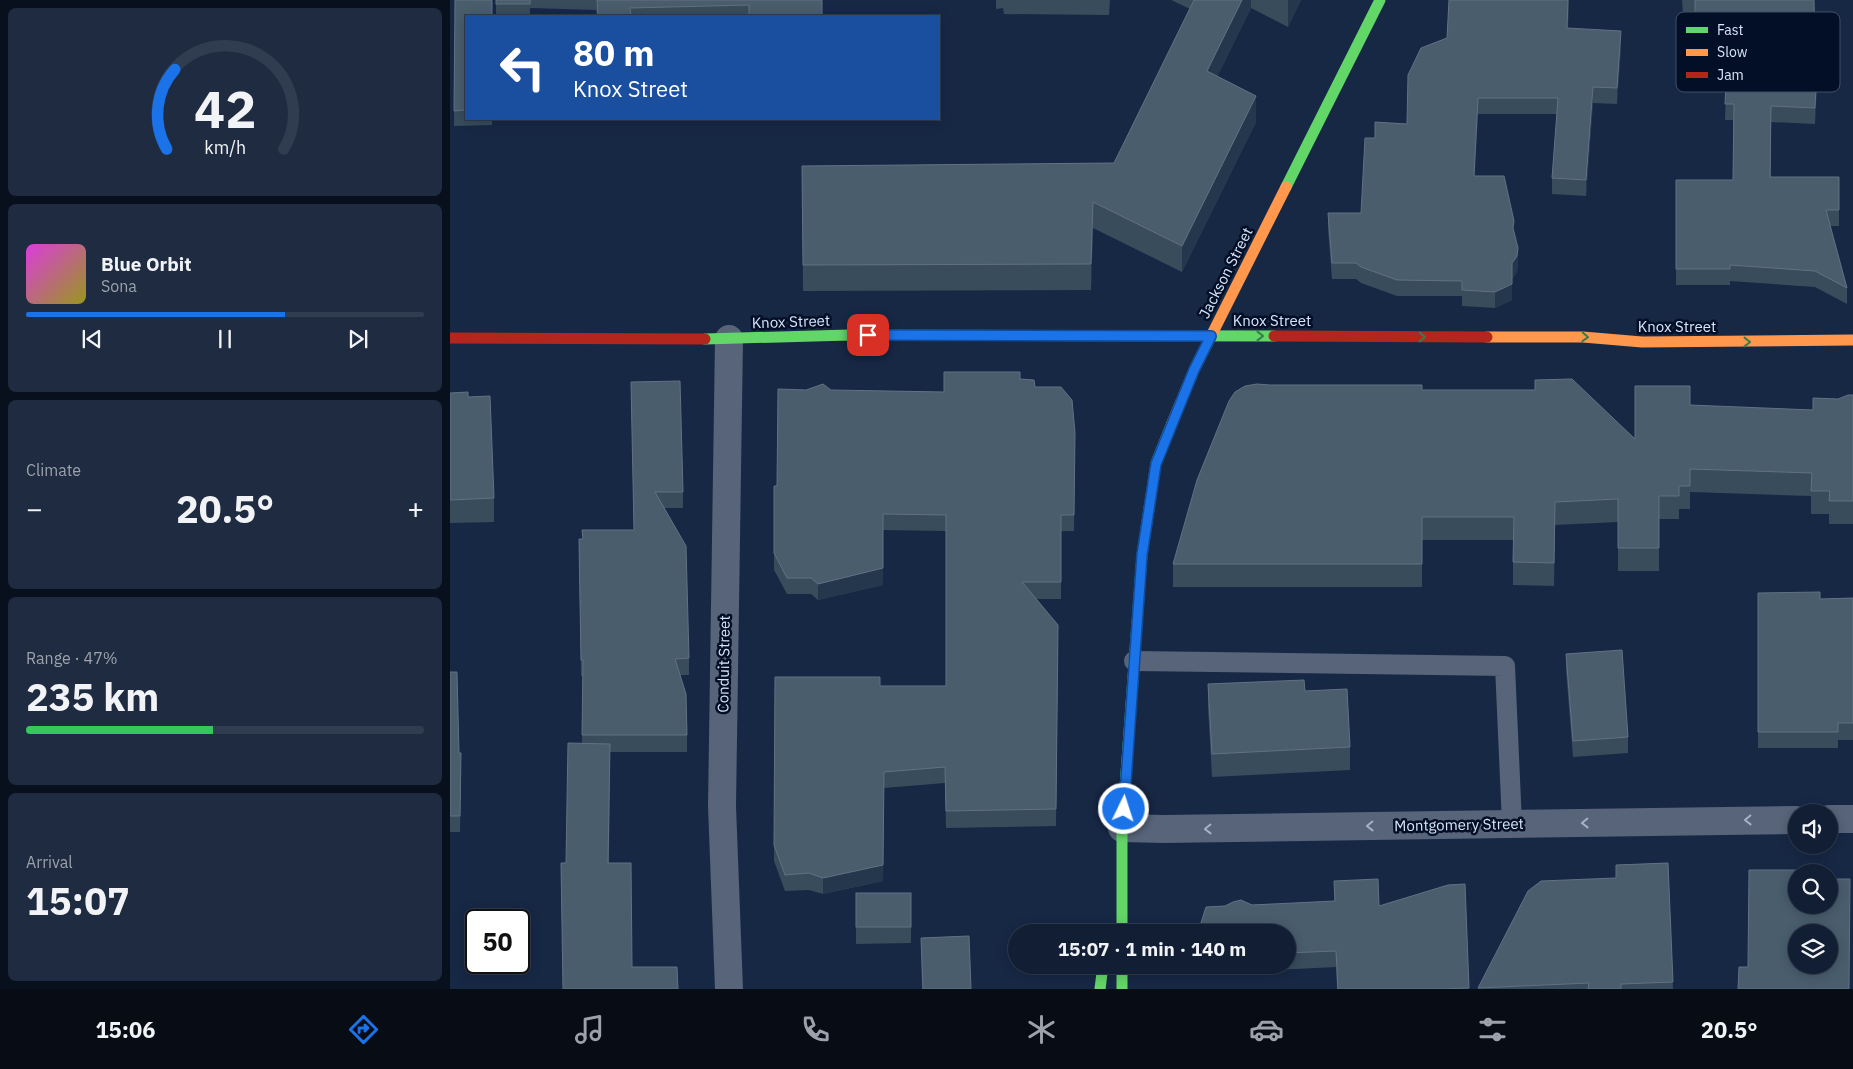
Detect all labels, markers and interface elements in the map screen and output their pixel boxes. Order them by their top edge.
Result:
legend [1676,12,1840,92]
text: Fast [1717,21,1743,39]
text: 80 m [573,30,655,76]
icon: left [490,35,555,100]
text: Slow [1717,43,1748,61]
text: Jam [1717,66,1744,84]
text: Knox Street [573,74,688,103]
text: 42 [194,75,256,142]
text: km/h [204,136,246,159]
street label: Jackson Street [1194,224,1257,322]
text: Blue Orbit [101,252,191,276]
text: Sona [101,276,137,296]
street label: Knox Street [751,311,830,332]
street label: Knox Street [1233,311,1311,330]
pin [847,314,889,356]
street label: Knox Street [1638,317,1716,336]
icon: arrive [854,321,882,349]
icon: previous [78,325,106,353]
icon: pause [211,325,239,353]
icon: next [344,325,372,353]
one-way arrow [1256,331,1264,341]
one-way arrow [1418,332,1426,342]
one-way arrow [1581,332,1589,343]
one-way arrow [1744,337,1751,347]
text: Climate [26,460,81,480]
text: 20.5° [176,484,274,533]
text: − [26,490,43,527]
text: + [407,490,424,527]
street label: Conduit Street [713,615,734,713]
text: Range · 47% [26,648,118,668]
text: 235 km [26,672,159,721]
position arrow [1097,782,1149,834]
map controls [1788,804,1838,974]
button: sound [1788,804,1838,854]
street label: Montgomery Street [1394,814,1524,835]
one-way arrow [1743,815,1751,825]
one-way arrow [1581,818,1588,828]
one-way arrow [1366,821,1374,831]
one-way arrow [1203,823,1211,834]
text: Arrival [26,852,73,872]
button: search [1788,864,1838,914]
text: 15:07 [26,876,130,925]
speed limit sign: 50 [465,909,530,974]
button: layers [1788,924,1838,974]
text: 15:07 · 1 min · 140 m [1058,937,1246,961]
icon: directions [346,1012,381,1047]
icon: music [572,1012,607,1047]
icon: phone [798,1012,833,1047]
icon: climate [1024,1012,1059,1047]
icon: car [1249,1012,1284,1047]
icon: filters [1475,1012,1510,1047]
text: 15:06 [95,1015,155,1044]
text: 20.5° [1701,1015,1758,1044]

